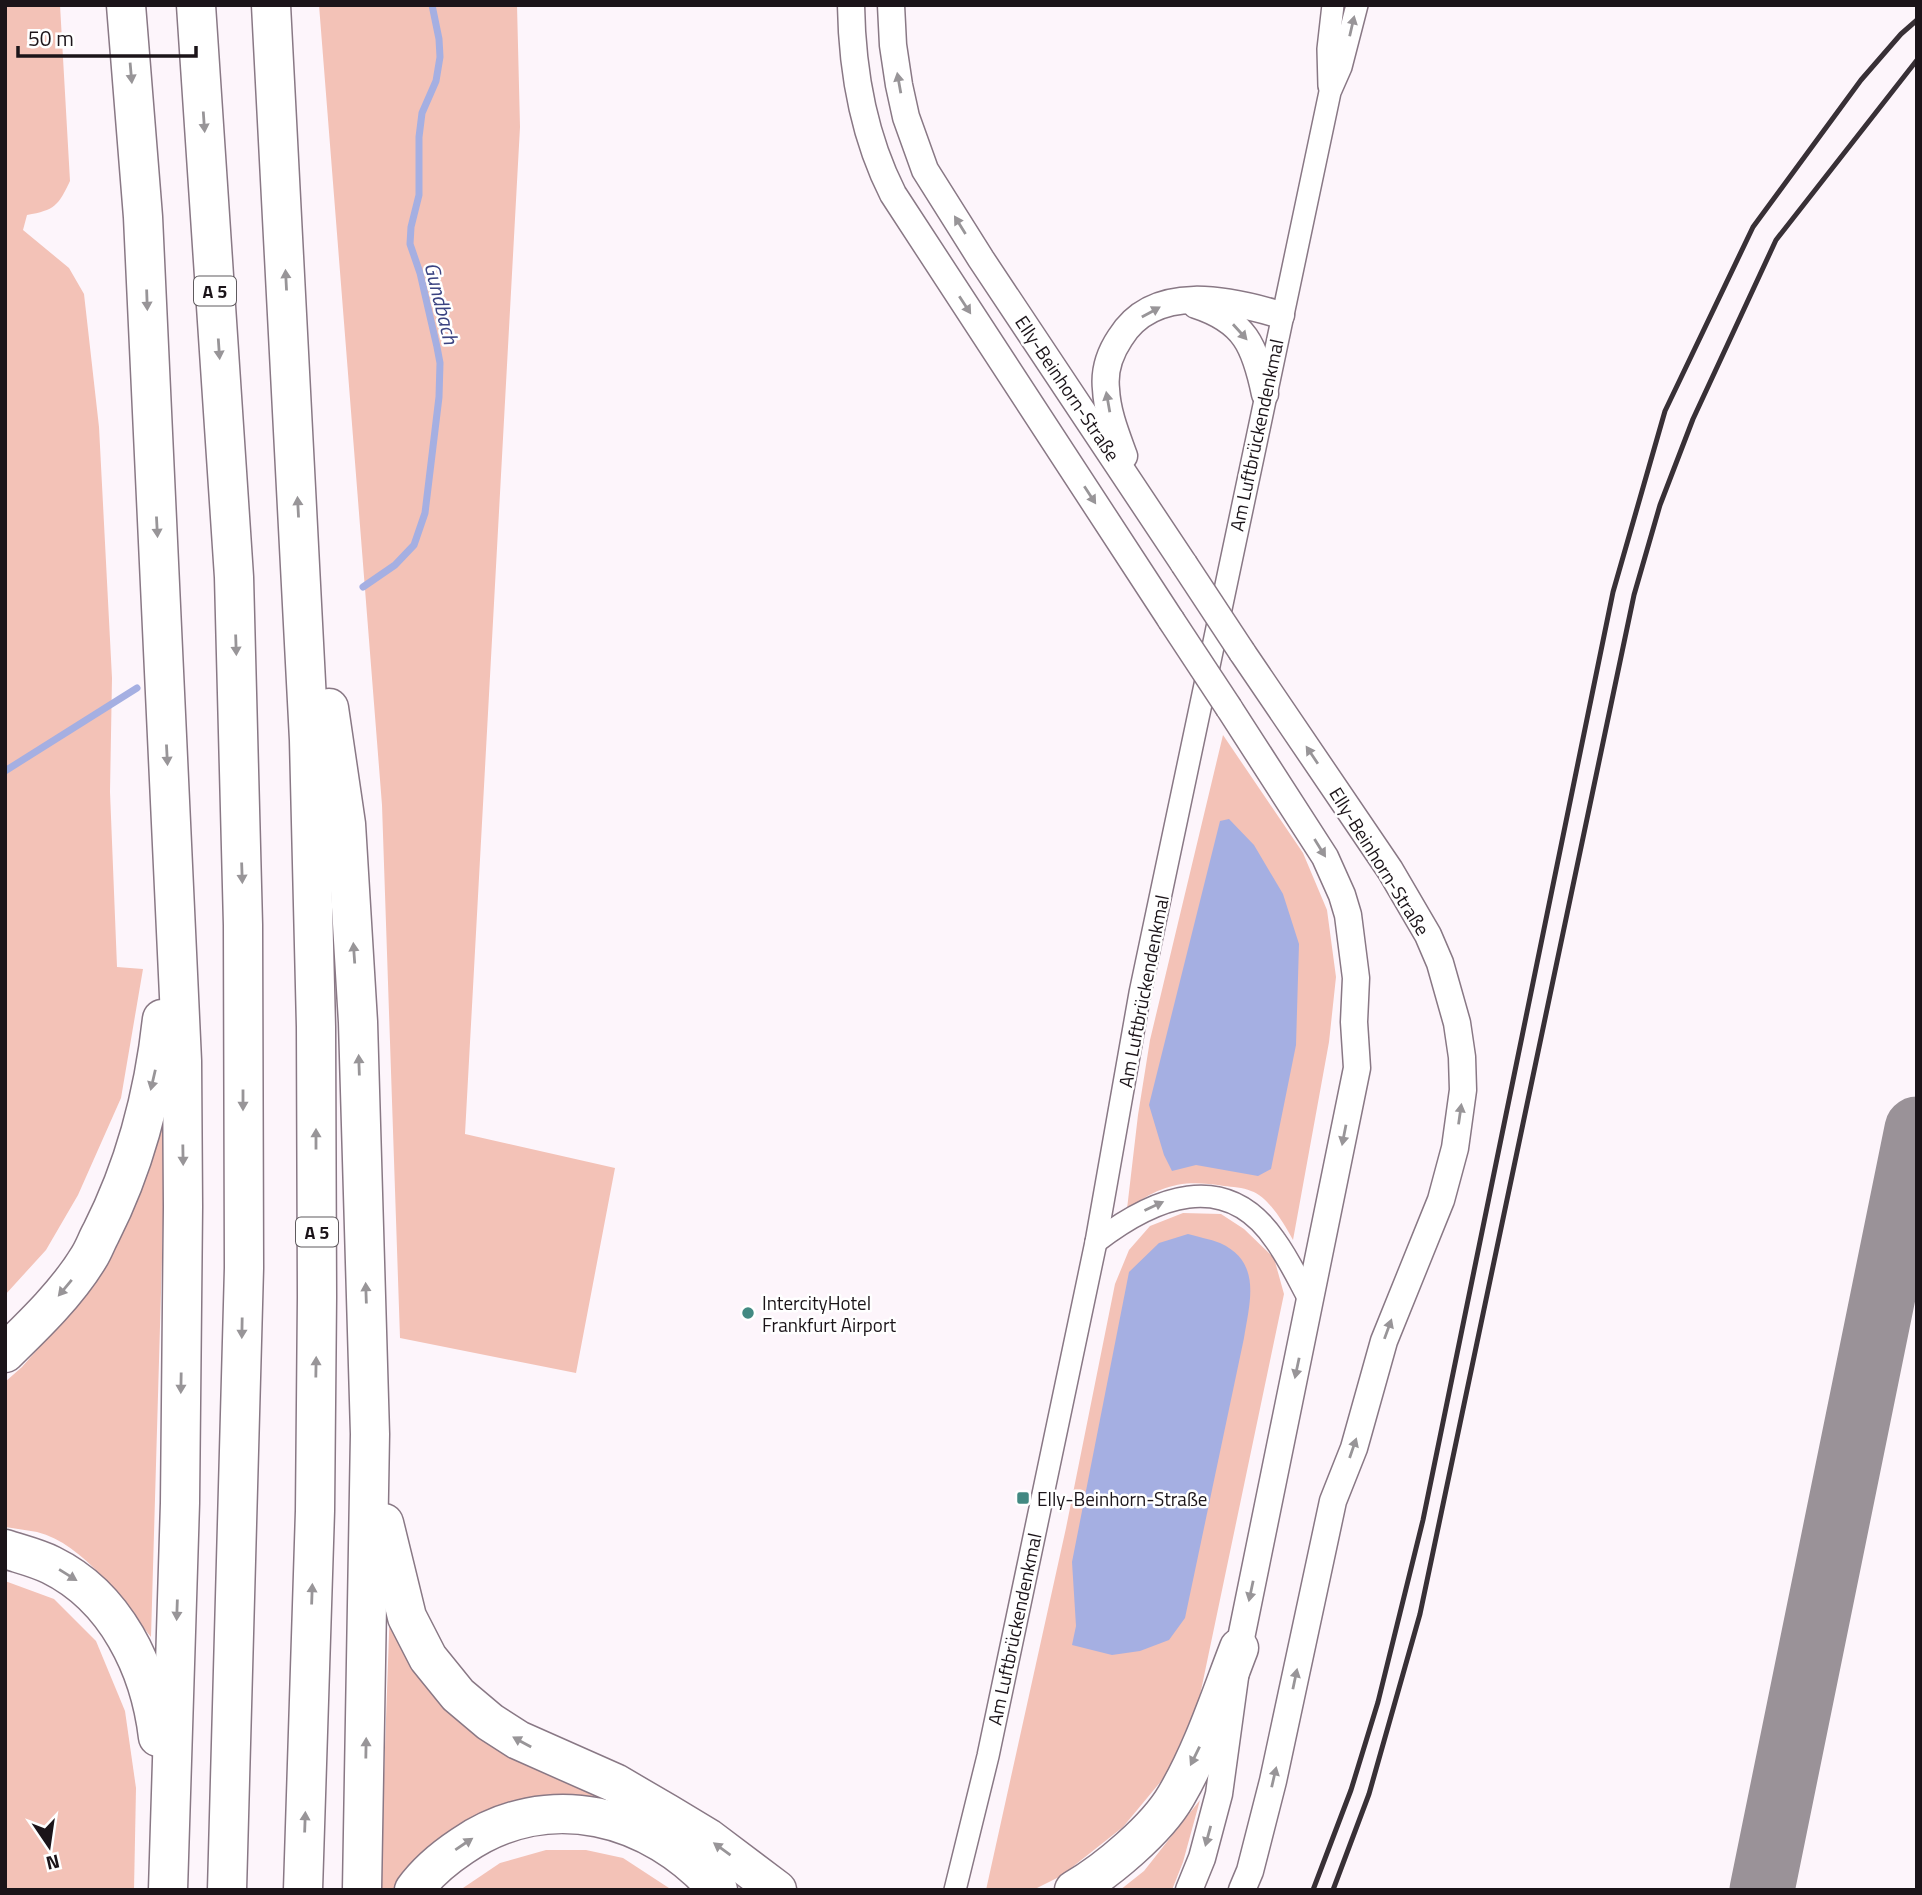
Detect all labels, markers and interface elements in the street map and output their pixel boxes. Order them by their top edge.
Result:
scale bar [18,14,196,58]
one-way arrow [1347,15,1358,37]
text: 50 m [28,22,74,54]
one-way arrow [126,62,137,84]
one-way arrow [893,72,904,94]
one-way arrow [199,111,210,133]
one-way arrow [953,215,966,235]
water label: Gundbach [416,259,468,348]
one-way arrow [280,269,291,291]
road number: A 5 [194,276,236,306]
one-way arrow [141,289,152,311]
one-way arrow [958,296,972,314]
one-way arrow [1141,306,1160,318]
street label: Elly-Beinhorn-Straße [1008,309,1128,467]
one-way arrow [1232,323,1248,341]
street label: Am Luftbrückendenkmal [1221,336,1291,534]
one-way arrow [214,338,225,360]
one-way arrow [1102,391,1113,413]
one-way arrow [1083,486,1096,505]
one-way arrow [292,496,303,518]
one-way arrow [151,517,162,539]
one-way arrow [230,635,241,657]
one-way arrow [162,744,173,766]
one-way arrow [1305,746,1319,764]
street label: Elly-Beinhorn-Straße [1323,781,1437,941]
one-way arrow [1313,838,1326,858]
one-way arrow [236,862,247,884]
street label: Am Luftbrückendenkmal [1110,892,1176,1090]
one-way arrow [348,942,359,964]
one-way arrow [354,1054,365,1076]
one-way arrow [147,1069,158,1091]
one-way arrow [237,1089,249,1111]
one-way arrow [1454,1103,1465,1125]
one-way arrow [1338,1124,1349,1146]
one-way arrow [310,1128,322,1150]
one-way arrow [177,1144,189,1166]
one-way arrow [1144,1200,1164,1212]
road number: A 5 [296,1218,338,1246]
one-way arrow [58,1279,73,1296]
one-way arrow [361,1281,372,1303]
place label: IntercityHotel Frankfurt Airport [762,1288,896,1339]
marker: IntercityHotel Frankfurt Airport [740,1305,756,1321]
one-way arrow [237,1317,248,1339]
one-way arrow [1383,1318,1394,1339]
one-way arrow [311,1355,322,1377]
one-way arrow [1291,1357,1302,1379]
one-way arrow [175,1372,187,1394]
one-way arrow [1348,1438,1359,1459]
place label: Elly-Beinhorn-Straße [1037,1484,1207,1513]
marker: Elly-Beinhorn-Straße [1015,1490,1031,1506]
street label: Am Luftbrückendenkmal [979,1530,1049,1728]
one-way arrow [58,1569,78,1582]
one-way arrow [1245,1580,1256,1602]
one-way arrow [306,1583,317,1605]
one-way arrow [171,1599,182,1621]
one-way arrow [1290,1668,1301,1690]
one-way arrow [512,1736,532,1748]
one-way arrow [360,1737,372,1759]
one-way arrow [1189,1746,1201,1766]
one-way arrow [1269,1766,1280,1788]
one-way arrow [299,1810,310,1832]
north arrow [14,1811,84,1881]
one-way arrow [1202,1826,1212,1847]
one-way arrow [455,1838,474,1851]
one-way arrow [714,1841,732,1856]
text: N [43,1847,63,1879]

